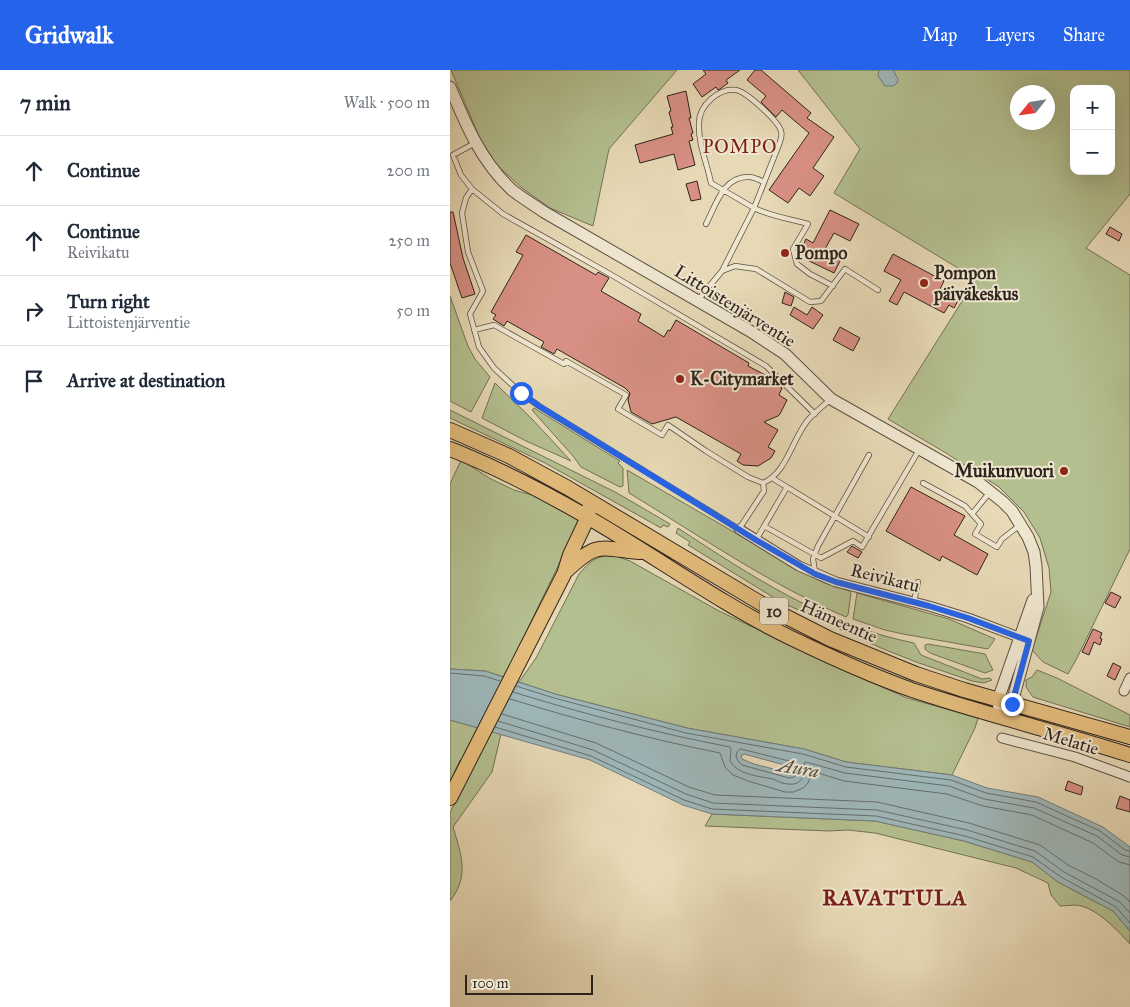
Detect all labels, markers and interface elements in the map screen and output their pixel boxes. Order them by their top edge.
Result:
text: Gridwalk [25,20,113,50]
text: Map [922,24,957,46]
text: Layers [985,24,1035,46]
text: Share [1063,24,1105,46]
north arrow [1010,85,1055,130]
map controls [1070,85,1115,175]
button: + [1070,85,1115,130]
text: 7 min [20,90,71,116]
text: Walk · 500 m [344,93,430,112]
button: − [1070,130,1115,175]
district label: POMPO [702,135,778,158]
icon: ahead [20,157,48,185]
text: Continue [67,159,140,182]
text: 200 m [387,161,430,180]
text: Continue [67,220,140,243]
icon: ahead [20,227,48,255]
text: 250 m [389,231,430,250]
place label: Pompo [795,242,847,265]
text: Reivikatu [67,243,130,262]
marker: Pompo [779,247,791,259]
street label: Littoistenjärventie [670,260,800,352]
place label: Pompon päiväkeskus [933,262,1019,306]
marker: Pompon päiväkeskus [918,277,930,289]
text: Turn right [67,290,150,313]
icon: right [20,297,48,325]
text: 50 m [396,301,430,320]
text: Littoistenjärventie [67,313,190,332]
icon: arrive [20,367,48,395]
place label: K-Citymarket [690,368,794,391]
text: Arrive at destination [67,369,225,392]
marker: K-Citymarket [674,373,686,385]
route start [510,382,533,405]
place label: Muikunvuori [955,460,1055,482]
marker: Muikunvuori [1058,465,1070,477]
street label: Reivikatu [848,559,922,597]
street label: Hämeentie [797,594,881,648]
road number: 10 [760,598,788,624]
route end [1001,693,1024,716]
street label: Melatie [1040,722,1102,760]
water label: Aura [773,753,821,783]
district label: RAVATTULA [822,884,968,911]
scale bar [465,972,592,995]
text: 100 m [472,975,509,992]

